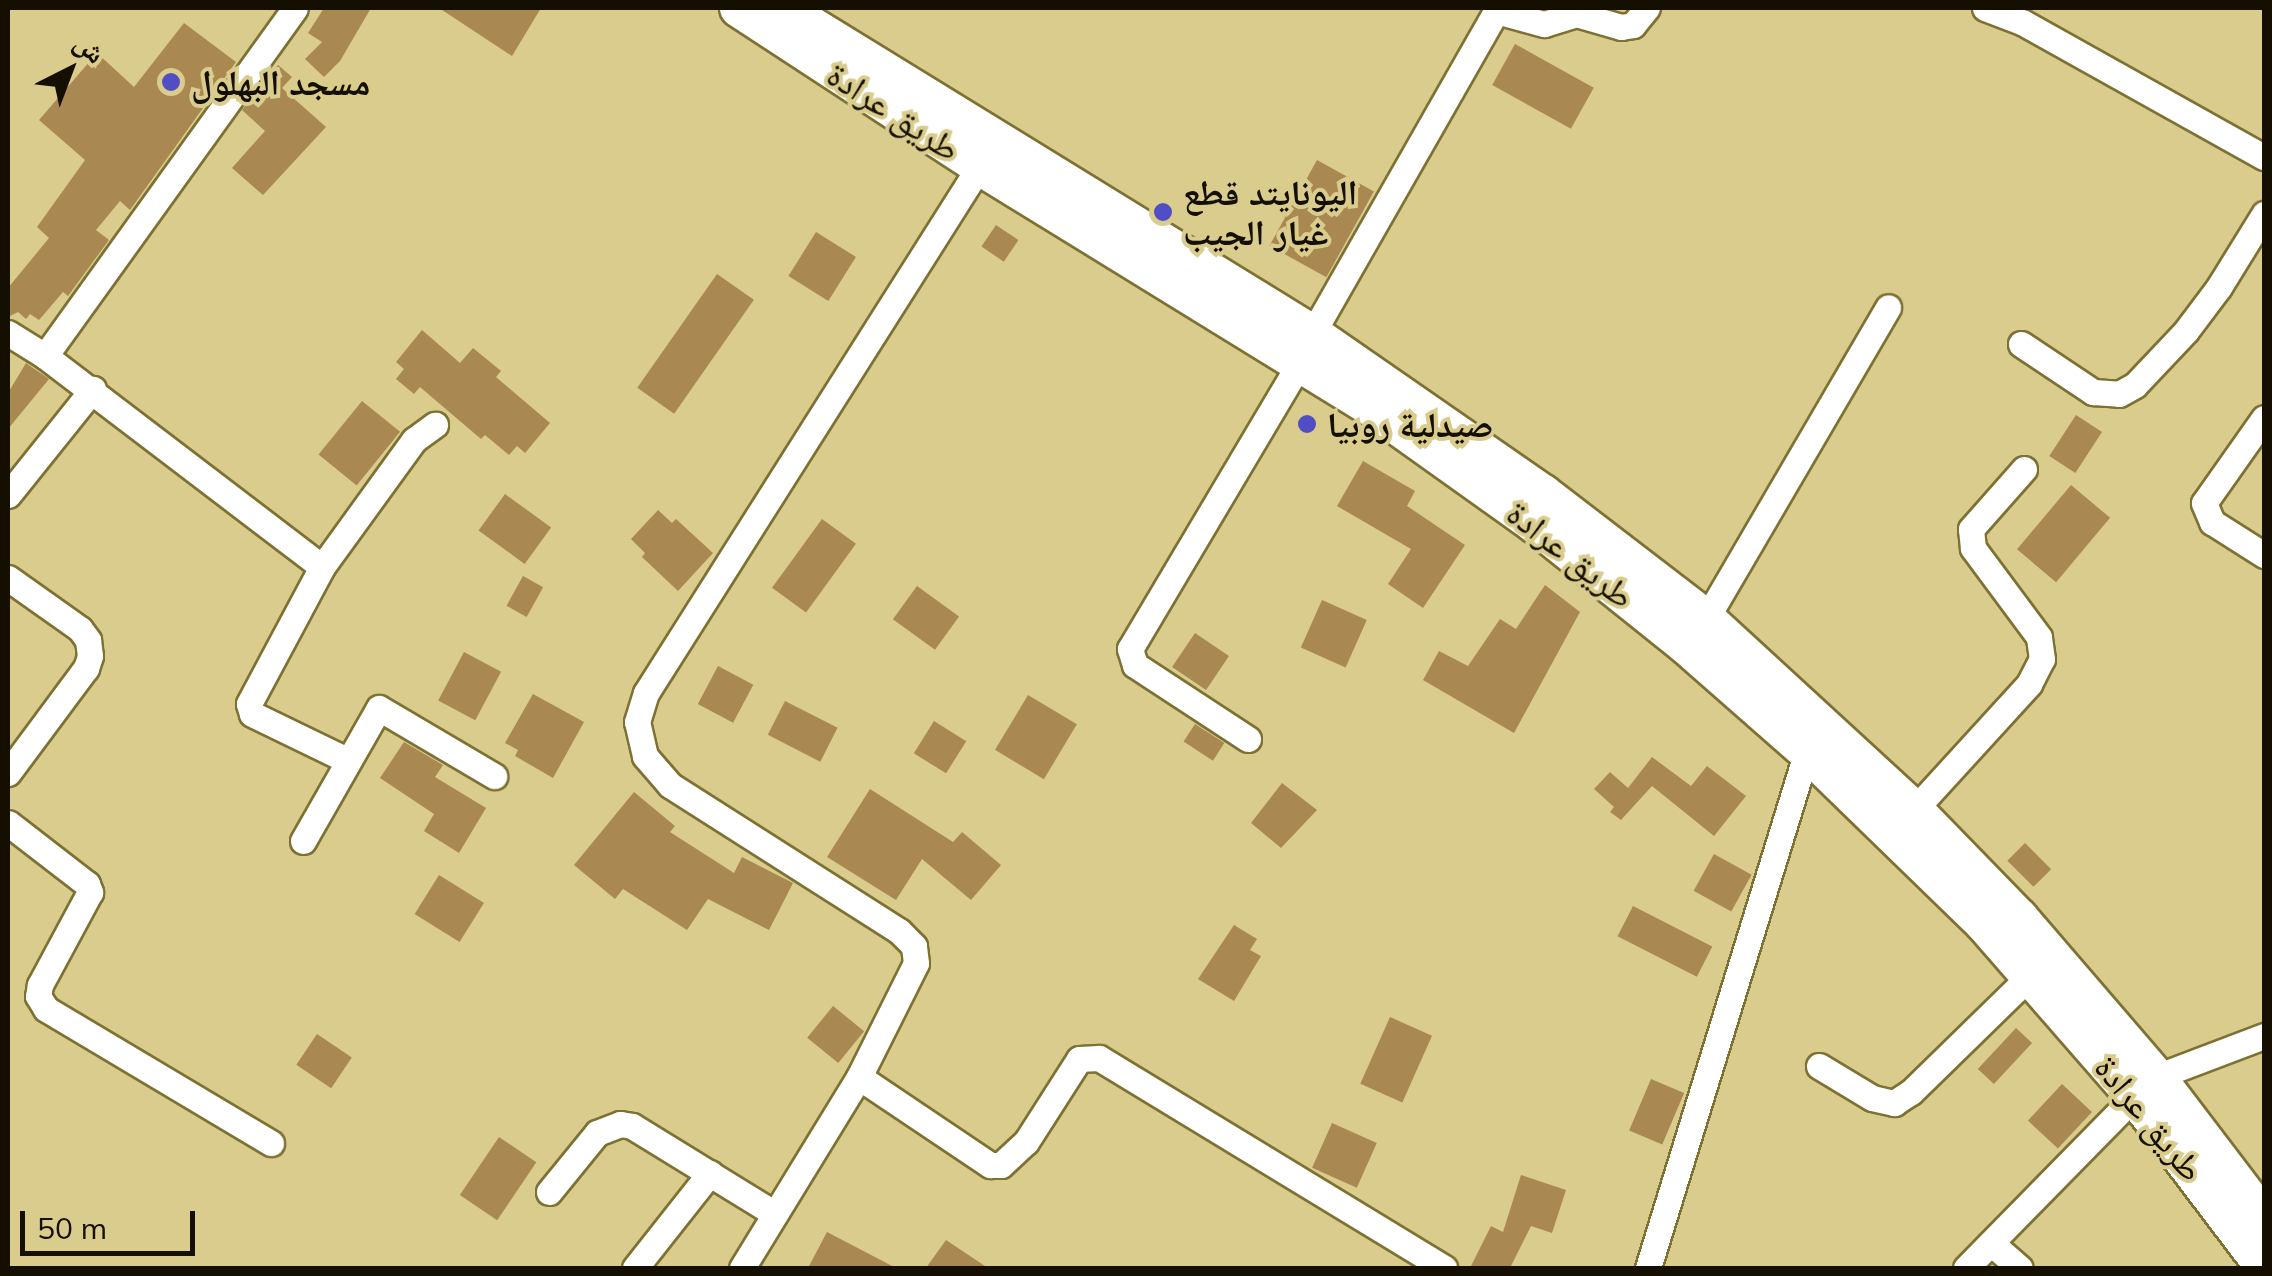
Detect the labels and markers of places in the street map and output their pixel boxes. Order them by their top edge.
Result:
place label: مسجد البهلول [191,61,370,103]
marker: مسجد البهلول [160,71,182,93]
place label: اليونايتد قطع غيار الجيب [1183,171,1357,253]
marker: اليونايتد قطع غيار الجيب [1152,201,1174,223]
place label: صيدلية روبيا [1327,403,1493,445]
marker: صيدلية روبيا [1296,413,1318,435]

